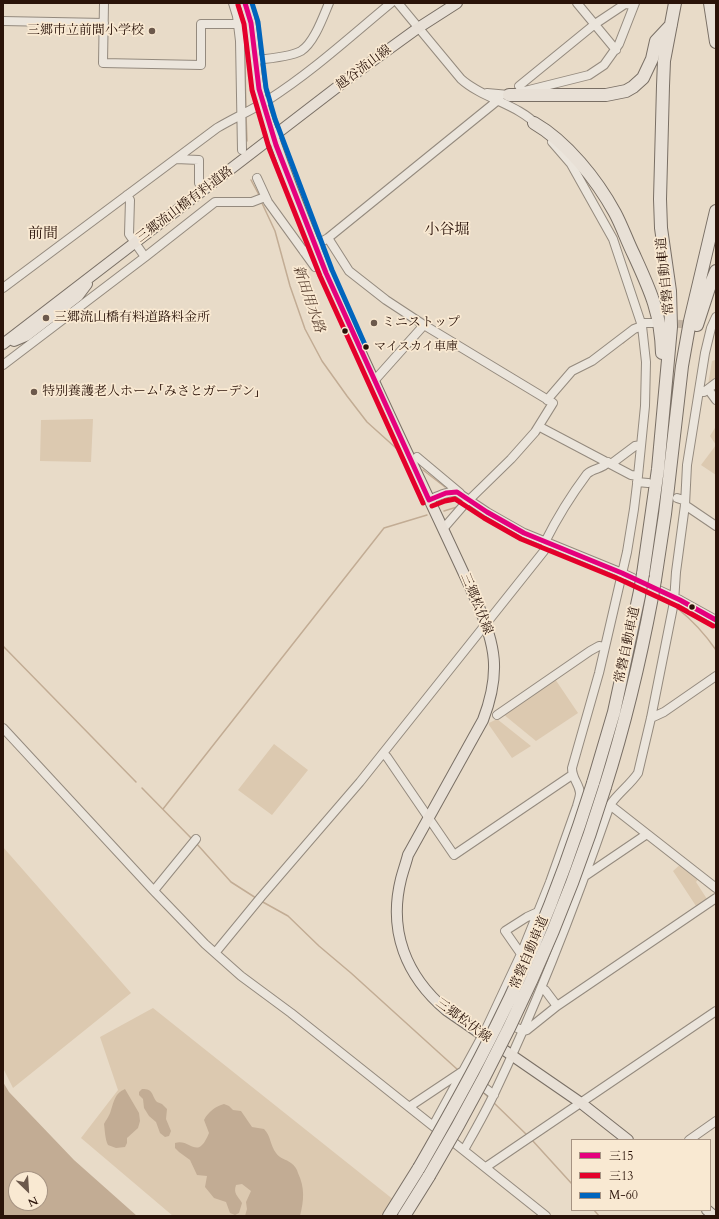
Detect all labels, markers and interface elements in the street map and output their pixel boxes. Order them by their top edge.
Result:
place label: 三郷市立前間小学校 [27,23,144,39]
marker: 三郷市立前間小学校 [147,26,157,36]
street label: 越谷流山線 [333,42,395,94]
street label: 三郷流山橋有料道路 [134,164,236,246]
district label: 小谷堀 [425,222,469,240]
district label: 前間 [28,226,58,244]
street label: 常磐自動車道 [654,236,678,316]
water label: 新田用水路 [289,263,327,335]
place label: 三郷流山橋有料道路料金所 [54,310,210,326]
marker: 三郷流山橋有料道路料金所 [41,313,51,323]
place label: ミニストップ [382,315,460,331]
marker: ミニストップ [369,318,379,328]
unlabelled marker [340,326,350,336]
place label: マイスカイ車庫 [374,340,458,354]
marker: マイスカイ車庫 [361,342,371,352]
place label: 特別養護老人ホーム「みさとガーデン」 [42,384,259,400]
marker: 特別養護老人ホーム「みさとガーデン」 [29,387,39,397]
street label: 三郷松伏線 [457,571,495,637]
unlabelled marker [687,602,697,612]
street label: 常磐自動車道 [612,605,644,685]
street label: 常磐自動車道 [508,914,552,992]
street label: 三郷松伏線 [432,996,494,1046]
legend [571,1139,711,1211]
text: 三15 [609,1148,633,1164]
text: 三13 [609,1168,633,1184]
north arrow [8,1171,48,1211]
text: M-60 [609,1187,638,1203]
text: N [25,1193,40,1210]

